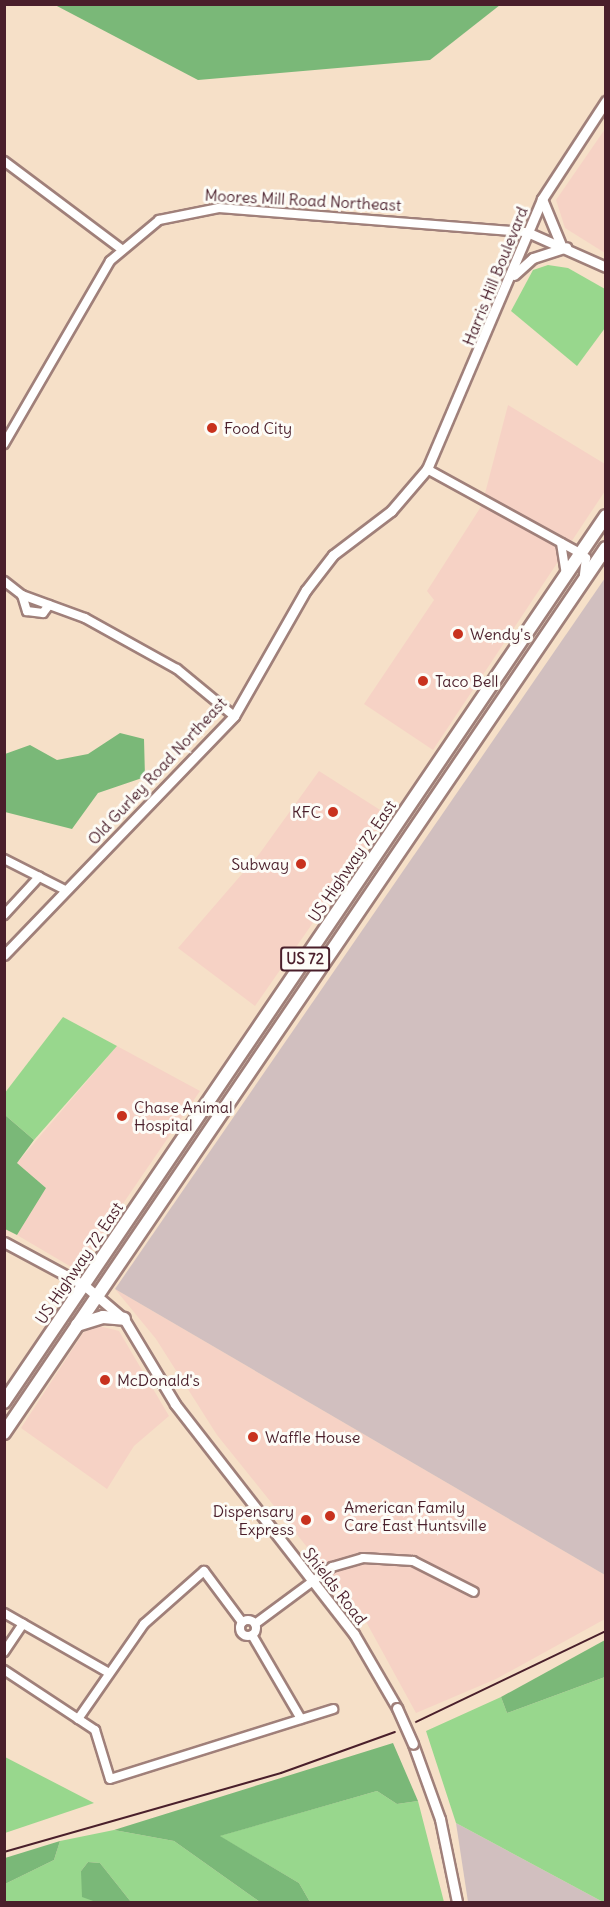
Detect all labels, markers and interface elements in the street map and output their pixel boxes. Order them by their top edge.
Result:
street label: Moores Mill Road Northeast [204,185,402,215]
street label: Harris Hill Boulevard [458,204,532,348]
place label: Food City [224,418,292,438]
marker: Food City [205,421,219,435]
place label: Wendy's [470,624,531,644]
marker: Wendy's [451,627,465,641]
place label: Taco Bell [435,671,498,691]
marker: Taco Bell [416,674,430,688]
street label: Old Gurley Road Northeast [84,693,230,849]
street label: US Highway 72 East [304,796,400,926]
place label: KFC [292,802,321,822]
marker: KFC [326,805,340,819]
place label: Subway [231,854,289,874]
marker: Subway [294,857,308,871]
road number: US 72 [280,947,330,971]
place label: Chase Animal Hospital [134,1097,232,1135]
marker: Chase Animal Hospital [115,1109,129,1123]
street label: US Highway 72 East [31,1198,127,1328]
place label: McDonald's [117,1370,200,1390]
marker: McDonald's [98,1373,112,1387]
place label: Waffle House [265,1427,360,1447]
marker: Waffle House [246,1430,260,1444]
place label: American Family Care East Huntsville [344,1497,487,1535]
place label: Dispensary Express [213,1501,294,1539]
marker: American Family Care East Huntsville [321,1507,339,1525]
marker: Dispensary Express [299,1513,313,1527]
street label: Shields Road [299,1544,371,1628]

